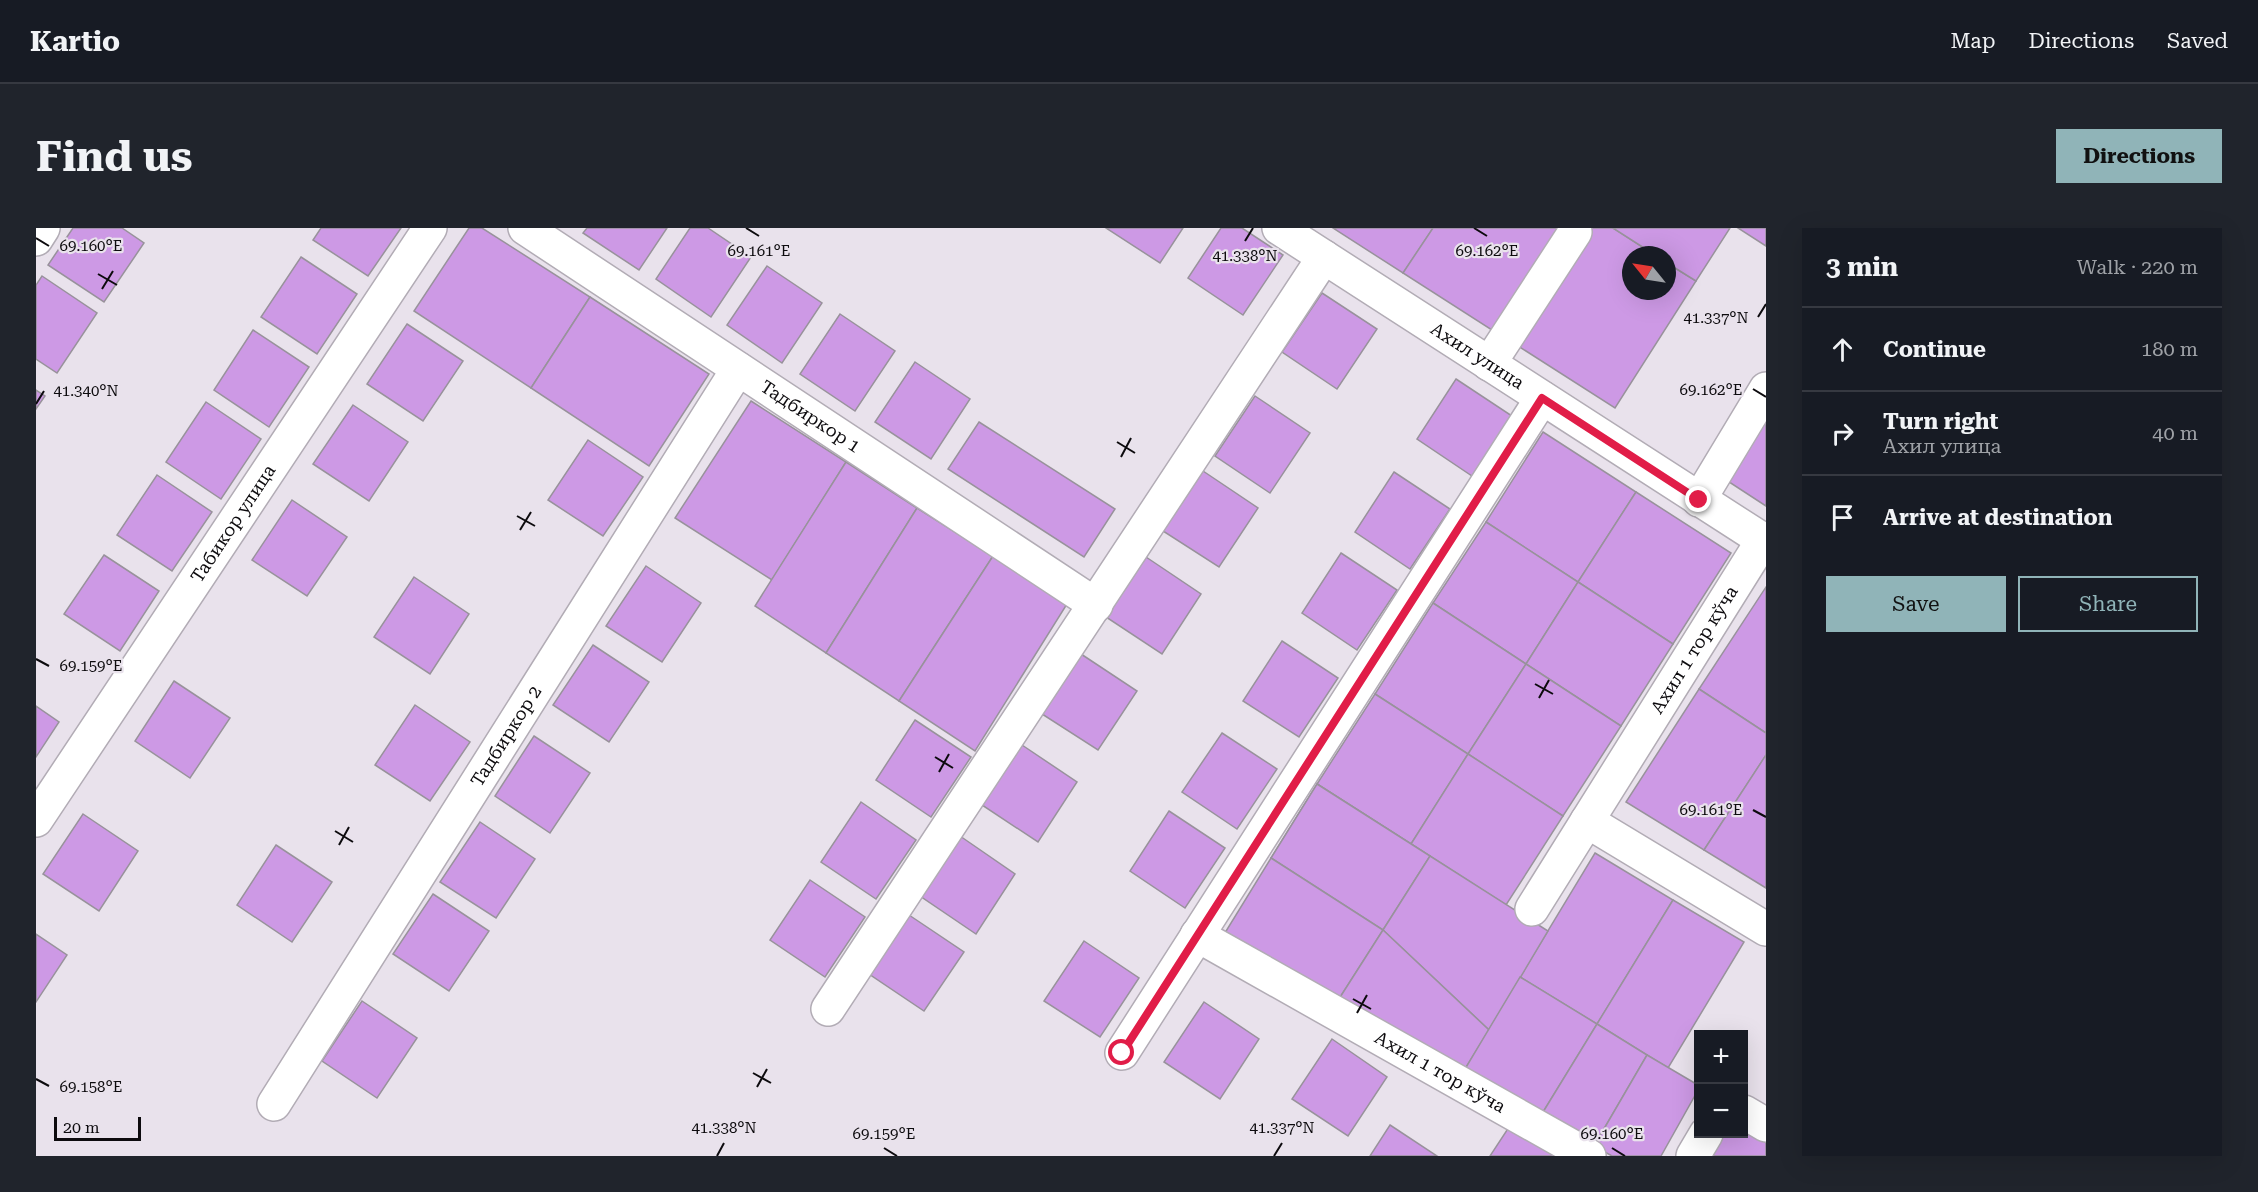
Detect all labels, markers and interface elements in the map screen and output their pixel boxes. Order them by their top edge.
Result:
text: Kartio [30,25,120,58]
text: Map [1951,29,1995,53]
text: Directions [2028,29,2134,53]
text: Saved [2167,29,2228,53]
button: Directions [2056,129,2222,183]
text: Find us [36,132,193,181]
text: 69.160°E [60,237,122,255]
text: 69.161°E [728,242,790,260]
text: 69.162°E [1456,242,1518,260]
north arrow [1622,246,1676,300]
text: 41.338°N [1212,247,1278,265]
text: 3 min [1826,252,1898,282]
text: Walk · 220 m [2077,255,2198,279]
text: 41.337°N [1683,309,1749,327]
street label: Ахил улица [1427,318,1528,393]
icon: ahead [1826,333,1859,366]
text: Continue [1883,337,1986,362]
text: 180 m [2141,337,2198,361]
street label: Тадбиркор 1 [757,375,865,457]
text: 69.162°E [1680,381,1742,399]
text: 41.340°N [53,382,119,400]
text: Turn right [1883,409,1998,434]
icon: right [1826,417,1859,450]
text: 40 m [2152,421,2198,445]
text: Ахил улица [1883,434,2001,458]
street label: Табикор улица [186,460,280,586]
route end [1685,486,1711,512]
icon: arrive [1826,501,1859,534]
text: Arrive at destination [1883,505,2112,530]
button: Save [1826,576,2006,632]
button: Share [2018,576,2198,632]
street label: Ахил 1 тор кўча [1646,581,1742,717]
text: 69.159°E [60,657,122,675]
street label: Тадбиркор 2 [466,682,545,790]
text: 69.161°E [1680,801,1742,819]
street label: Ахил 1 тор кўча [1371,1026,1509,1117]
map controls [1694,1030,1748,1138]
button: + [1694,1030,1748,1084]
route start [1108,1039,1134,1065]
text: 69.158°E [60,1078,122,1096]
button: − [1694,1084,1748,1138]
scale bar [54,1114,141,1142]
text: 20 m [63,1118,100,1137]
text: 41.338°N [691,1119,757,1137]
text: 41.337°N [1249,1119,1315,1137]
text: 69.159°E [853,1125,915,1143]
text: 69.160°E [1581,1125,1643,1143]

